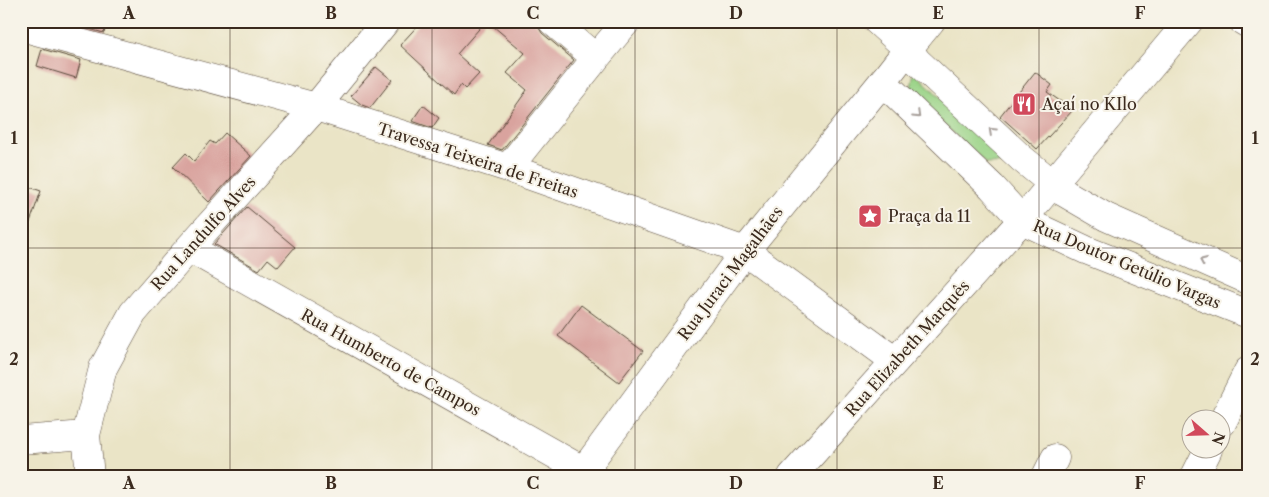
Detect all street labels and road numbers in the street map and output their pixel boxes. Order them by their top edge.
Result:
street label: Travessa Teixeira de Freitas [375,118,581,202]
street label: Rua Landulfo Alves [146,172,260,294]
street label: Rua Juraci Magalhães [673,202,787,344]
street label: Rua Doutor Getúlio Vargas [1030,215,1224,313]
street label: Rua Elizabeth Marquês [841,276,973,420]
street label: Rua Humberto de Campos [298,304,484,420]

